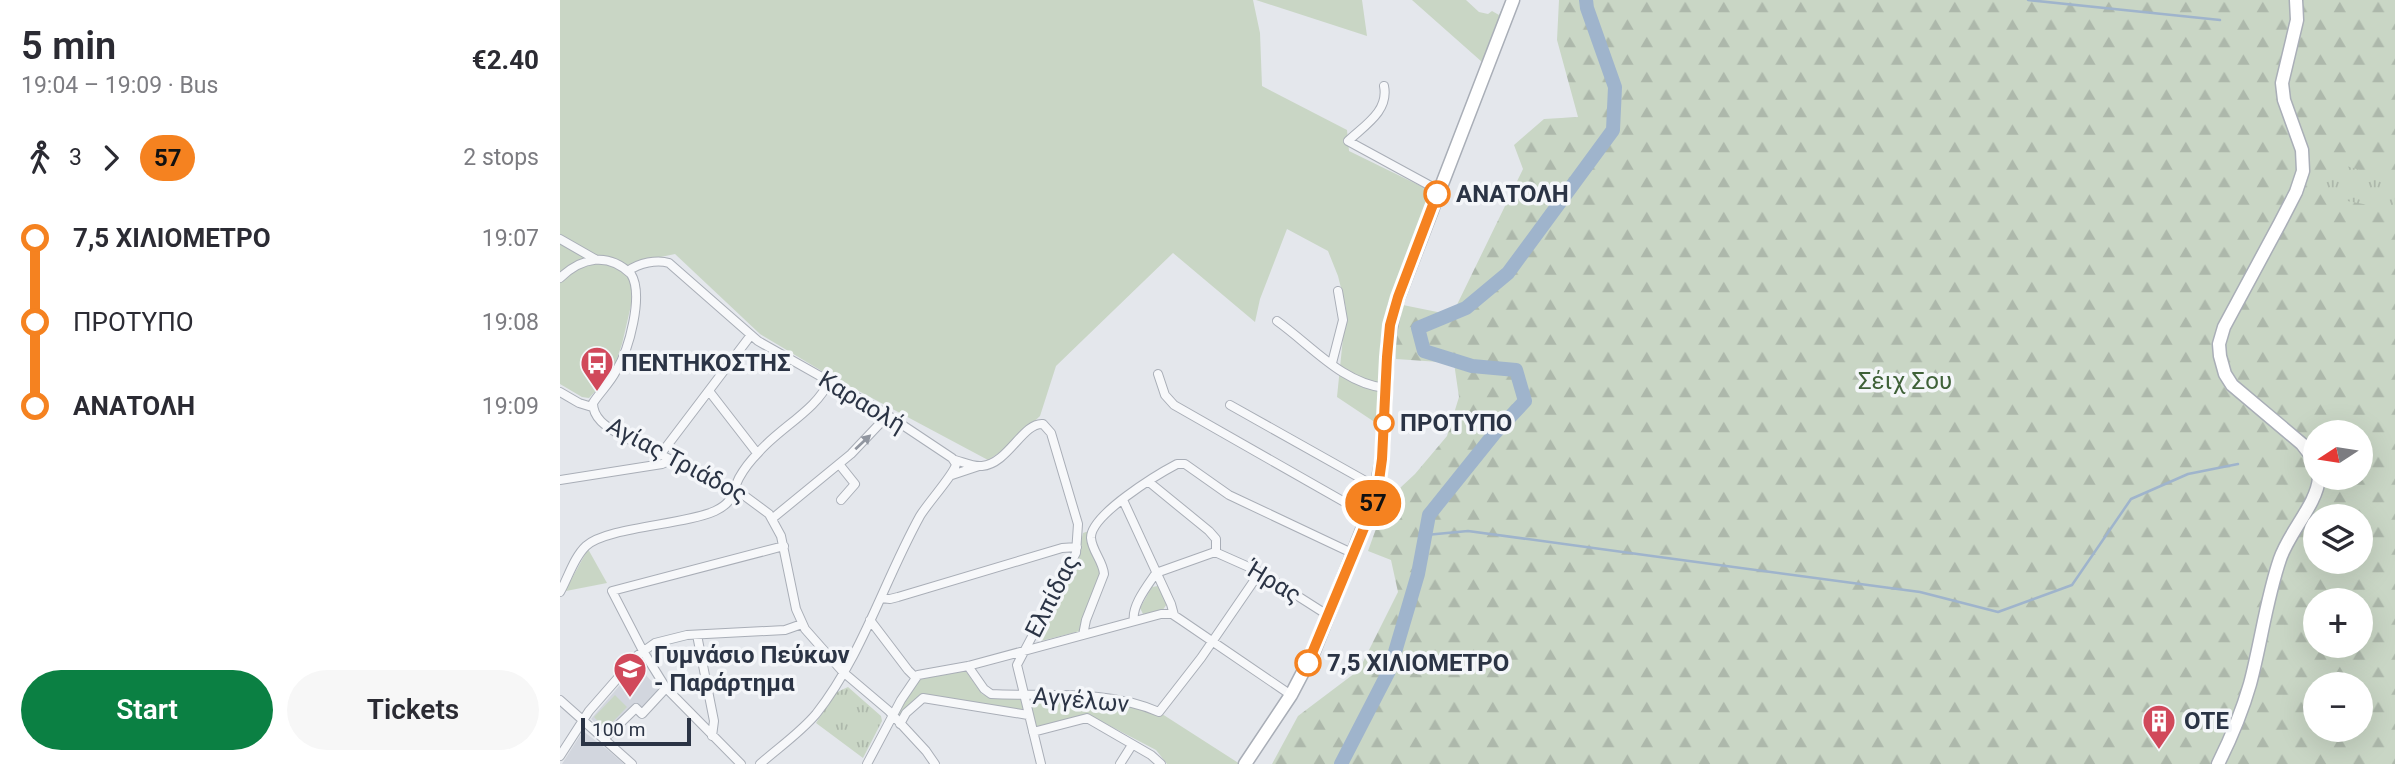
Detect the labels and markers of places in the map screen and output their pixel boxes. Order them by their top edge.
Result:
place label: ΑΝΑΤΟΛΗ [1456,180,1569,208]
marker: ΑΝΑΤΟΛΗ [1424,181,1450,207]
bus stop icon: ΠΕΝΤΗΚΟΣΤΗΣ [578,344,616,393]
place label: ΠΕΝΤΗΚΟΣΤΗΣ [621,349,790,377]
place label: ΠΡΟΤΥΠΟ [1400,409,1512,437]
marker: ΠΡΟΤΥΠΟ [1374,413,1394,433]
place label: Γυμνάσιο Πεύκων - Παράρτημα [654,641,850,697]
place label: 7,5 ΧΙΛΙΟΜΕΤΡΟ [1327,649,1509,677]
school or university icon: Γυμνάσιο Πεύκων - Παράρτημα [611,650,649,699]
marker: 7,5 ΧΙΛΙΟΜΕΤΡΟ [1295,650,1321,676]
building icon: ΟΤΕ [2140,702,2178,751]
place label: ΟΤΕ [2184,707,2229,735]

